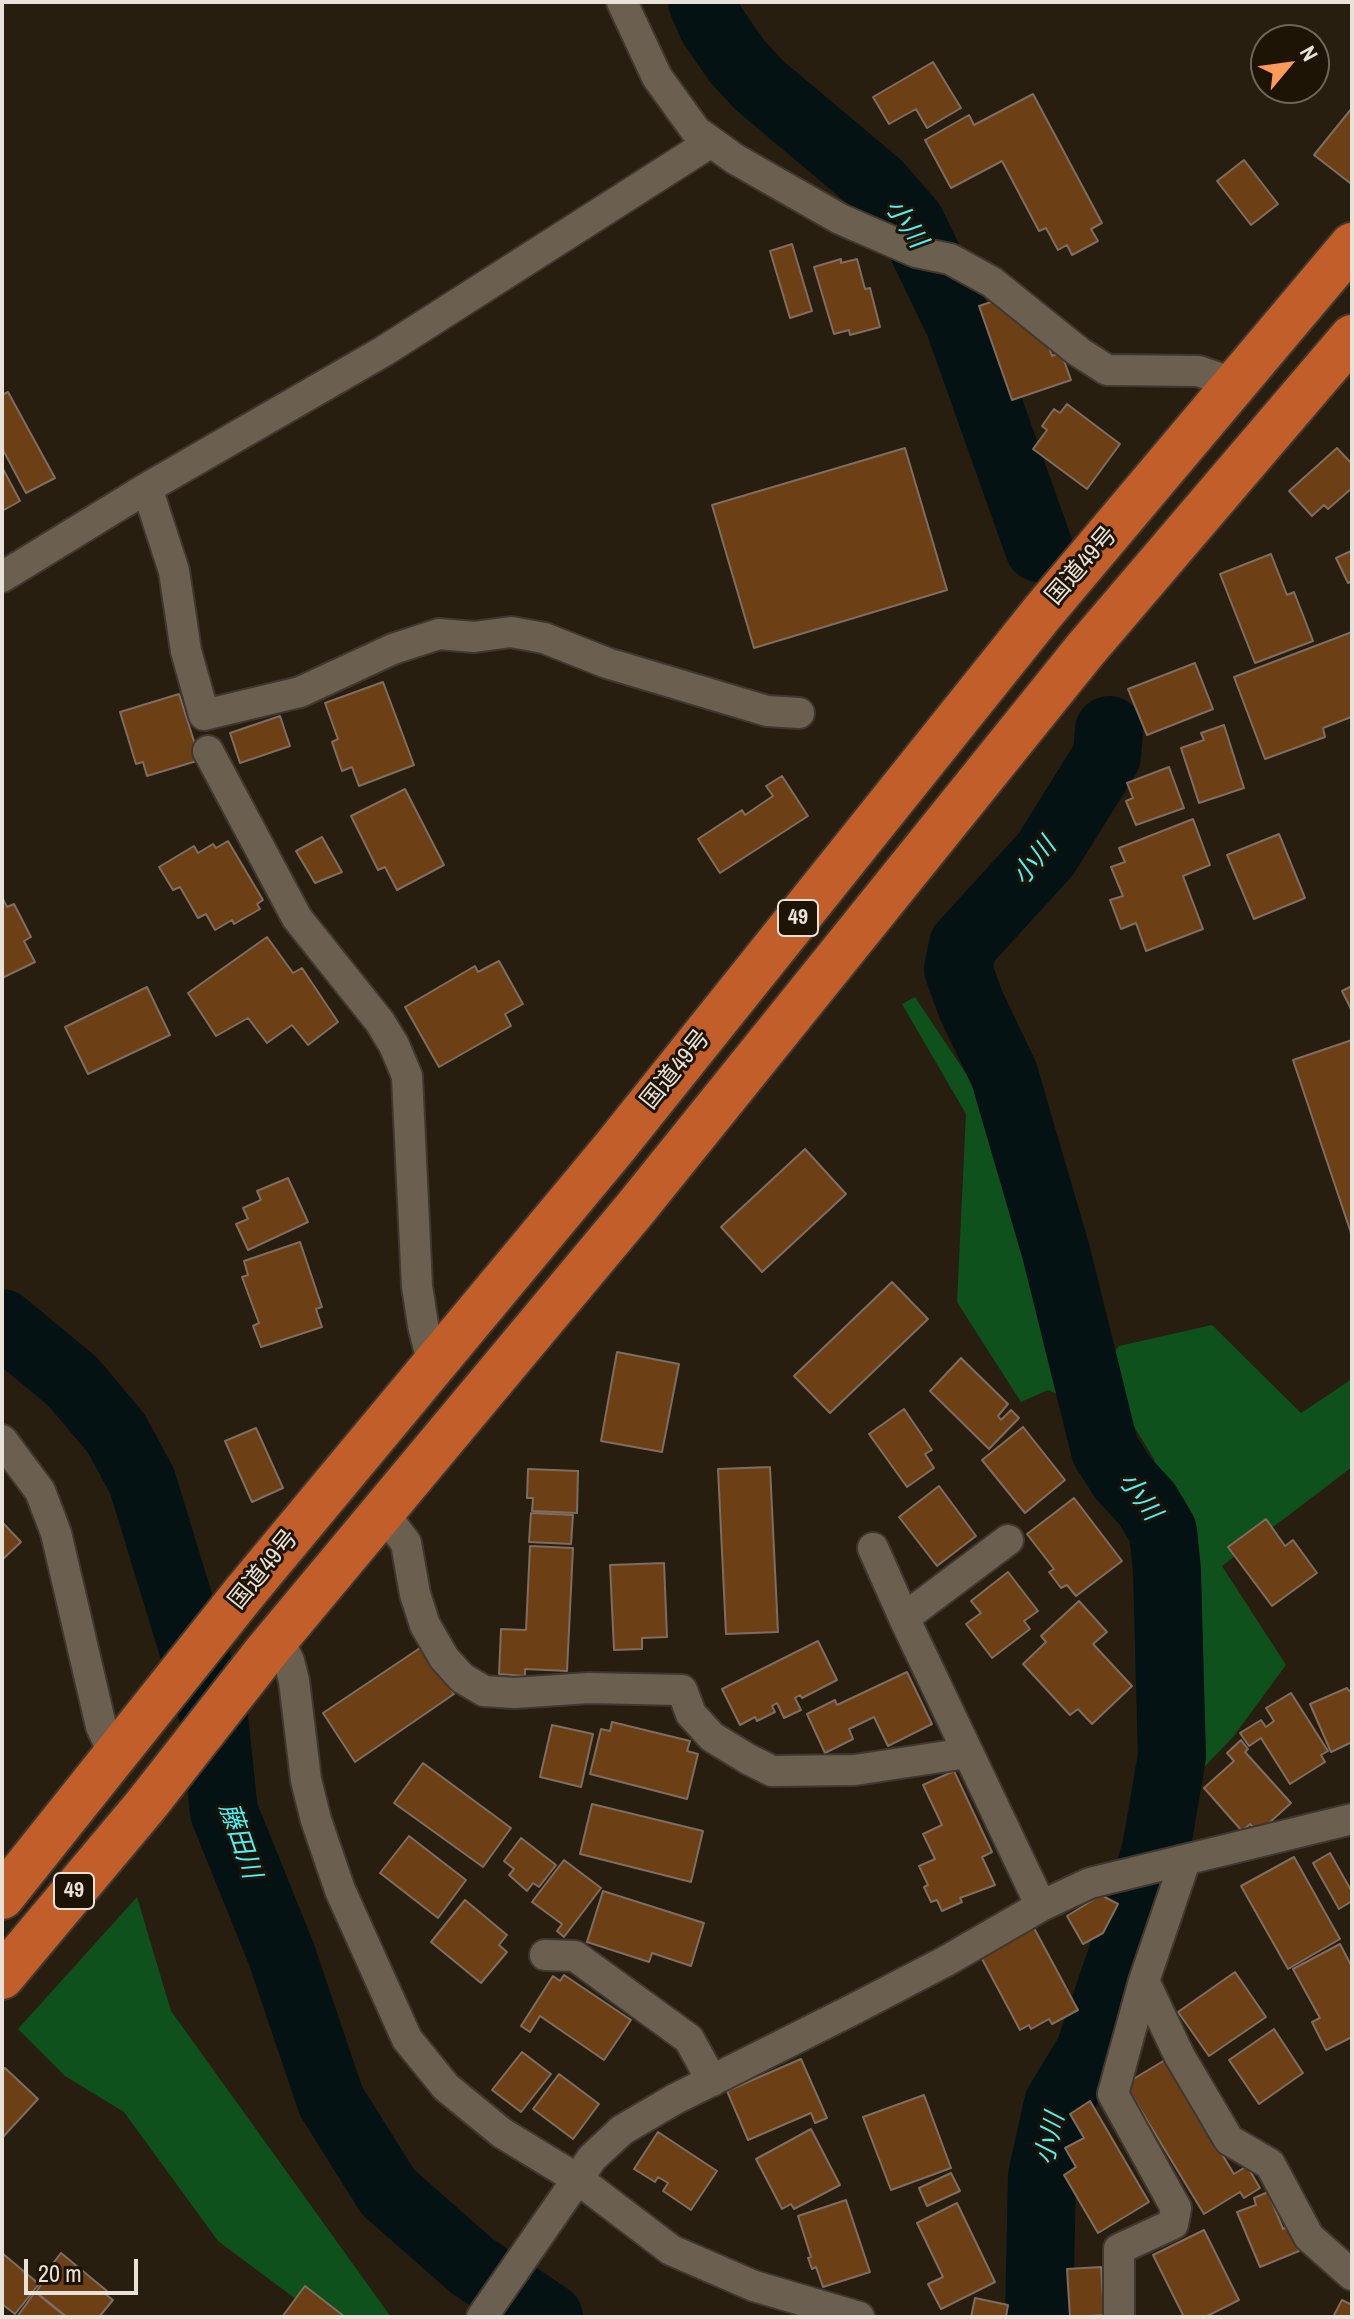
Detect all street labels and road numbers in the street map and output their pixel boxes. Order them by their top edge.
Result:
street label: 国道49号 [1040,521,1124,611]
road number: 49 [778,900,818,936]
street label: 国道49号 [635,1024,717,1116]
street label: 国道49号 [223,1524,305,1616]
road number: 49 [54,1873,94,1909]

